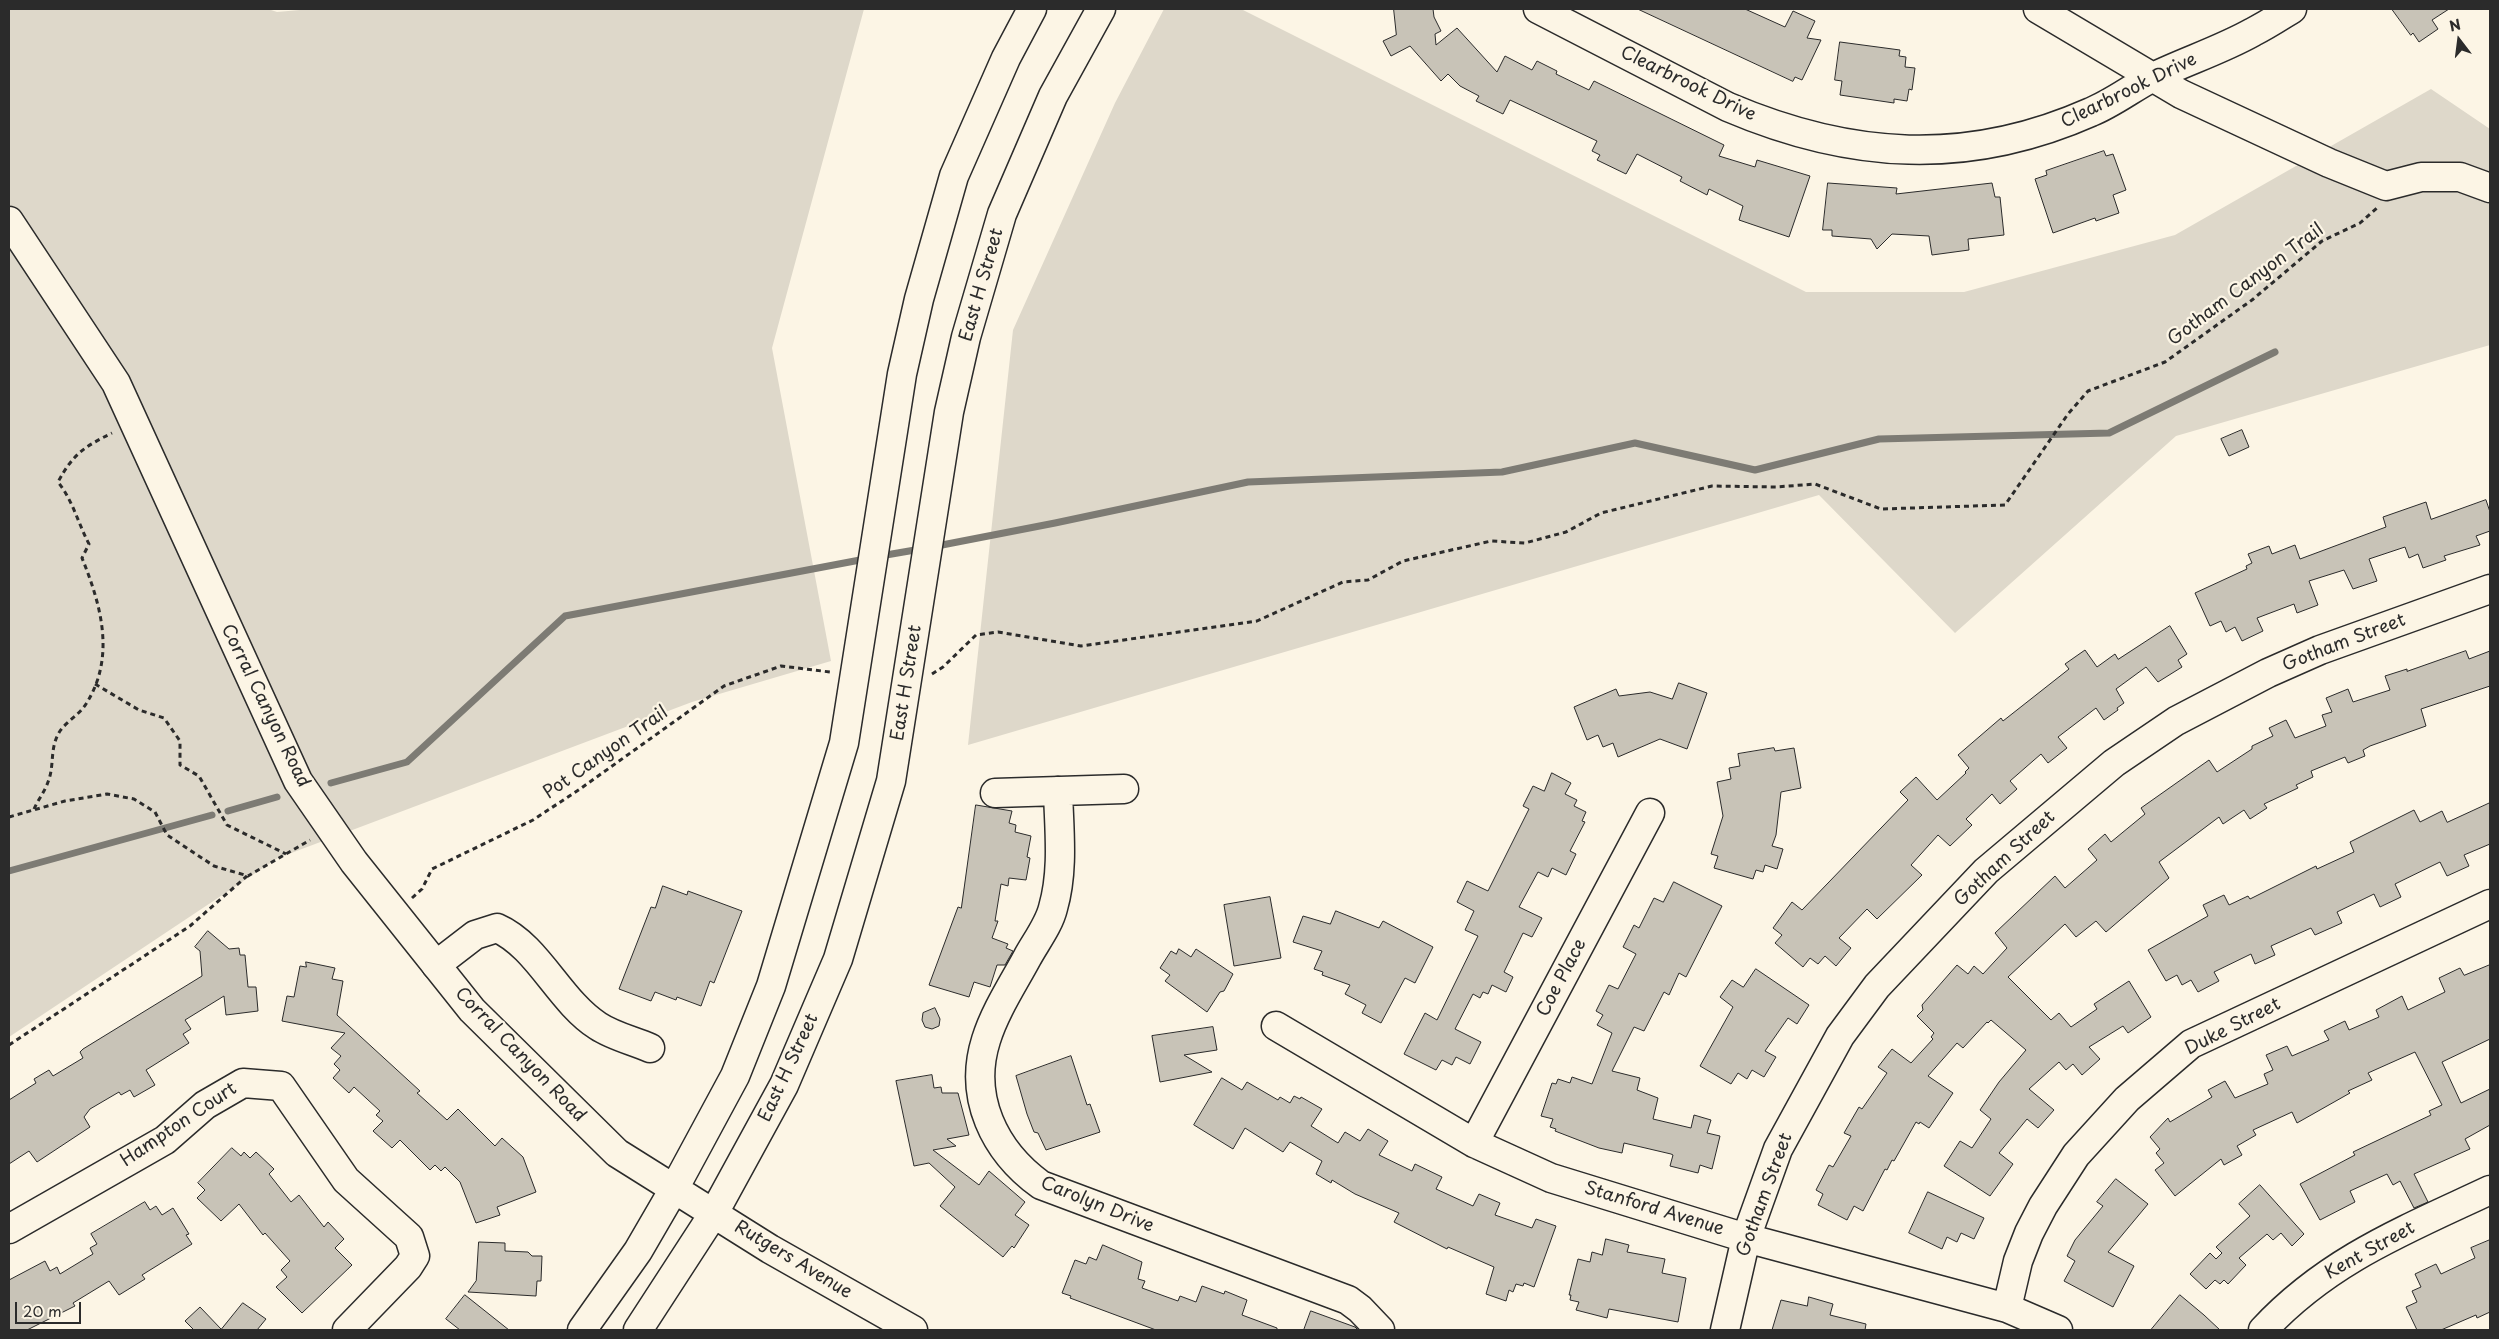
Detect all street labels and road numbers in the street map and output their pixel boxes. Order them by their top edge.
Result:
street label: Clearbrook Drive [1617,42,1759,126]
street label: Clearbrook Drive [2058,49,2200,133]
street label: Gotham Canyon Trail [2164,219,2328,351]
street label: East H Street [956,226,1008,344]
street label: Gotham Street [2279,610,2409,676]
street label: Corral Canyon Road [216,621,314,791]
street label: East H Street [887,624,927,742]
street label: Pot Canyon Trail [539,702,673,804]
street label: Gotham Street [1950,807,2060,911]
street label: Coe Place [1533,935,1591,1021]
street label: Corral Canyon Road [450,983,590,1127]
street label: Duke Street [2182,994,2284,1060]
street label: East H Street [755,1011,823,1125]
street label: Hampton Court [117,1078,241,1172]
street label: Gotham Street [1733,1130,1797,1260]
street label: Carolyn Drive [1037,1172,1157,1238]
street label: Stanford Avenue [1581,1177,1727,1241]
street label: Rutgers Avenue [730,1216,856,1304]
street label: Kent Street [2321,1217,2419,1285]

